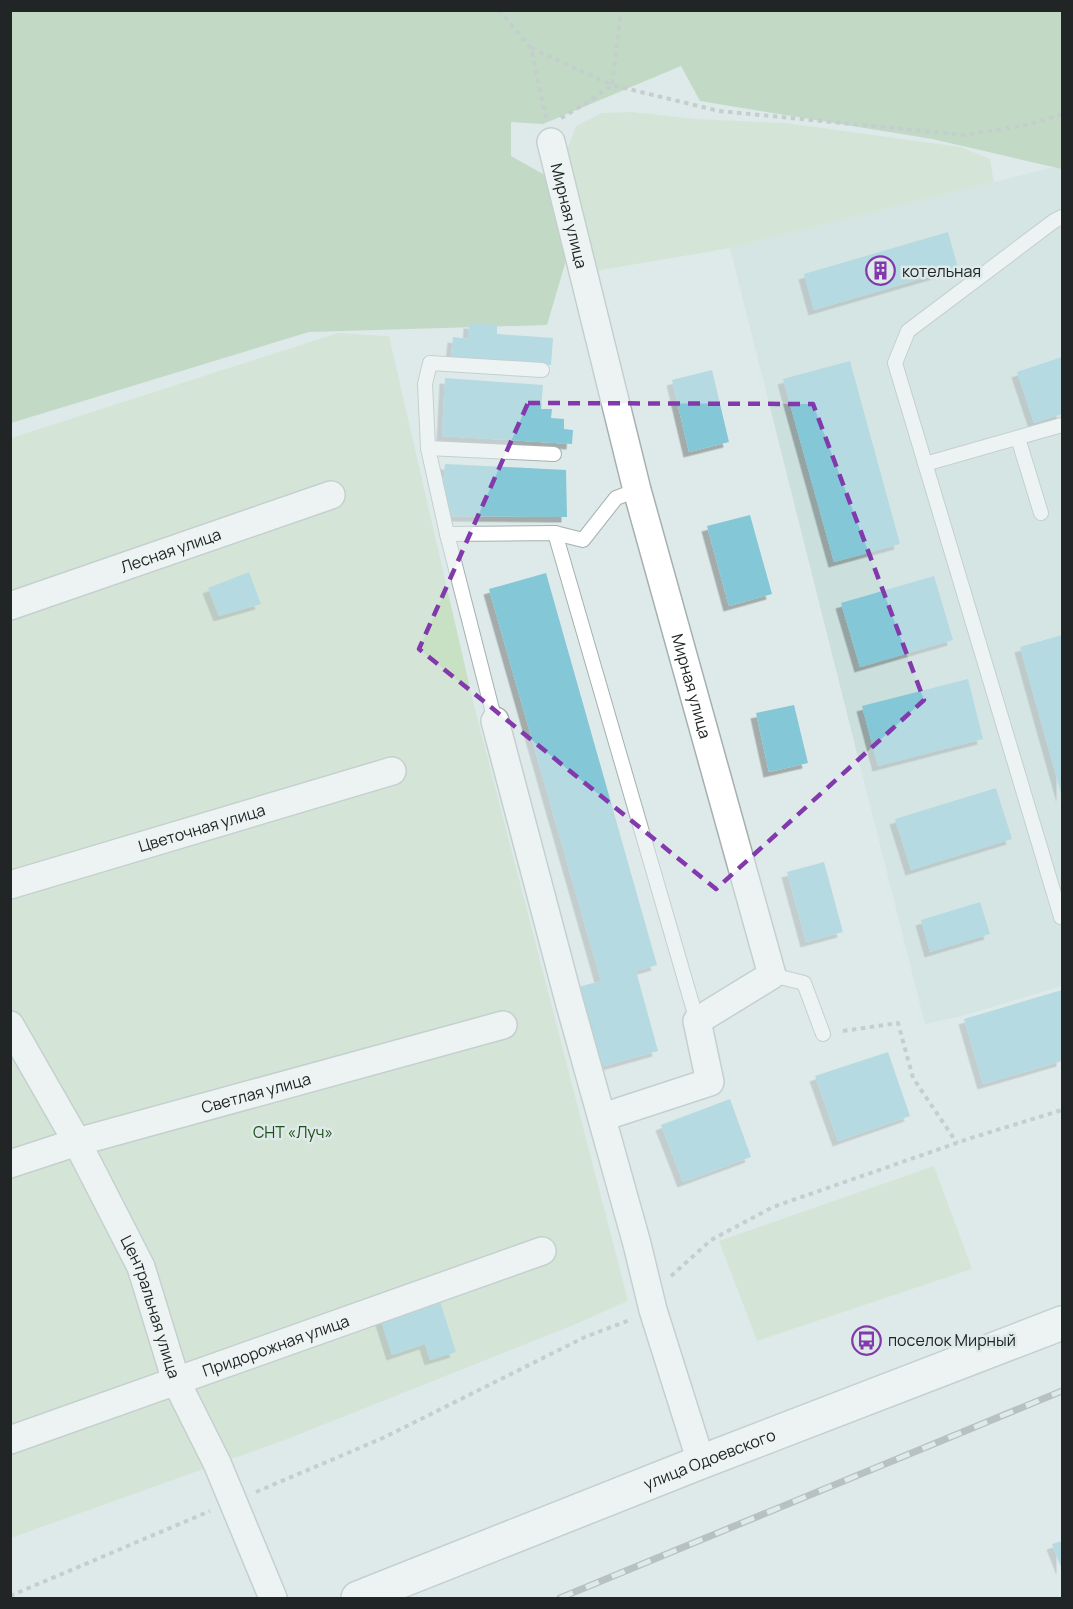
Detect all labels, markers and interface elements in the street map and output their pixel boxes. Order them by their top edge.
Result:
street label: Мирная улица [546,161,593,271]
building icon: котельная [865,255,897,287]
place label: котельная [902,260,981,282]
street label: Лесная улица [117,523,224,578]
street label: Мирная улица [667,631,717,741]
street label: Цветочная улица [136,799,268,857]
street label: Светлая улица [199,1067,313,1118]
park label: СНТ «Луч» [253,1121,333,1143]
street label: Центральная улица [116,1232,185,1381]
street label: Придорожная улица [199,1309,352,1382]
bus stop icon: поселок Мирный [851,1324,883,1356]
place label: поселок Мирный [888,1329,1016,1351]
street label: улица Одоевского [640,1423,779,1495]

